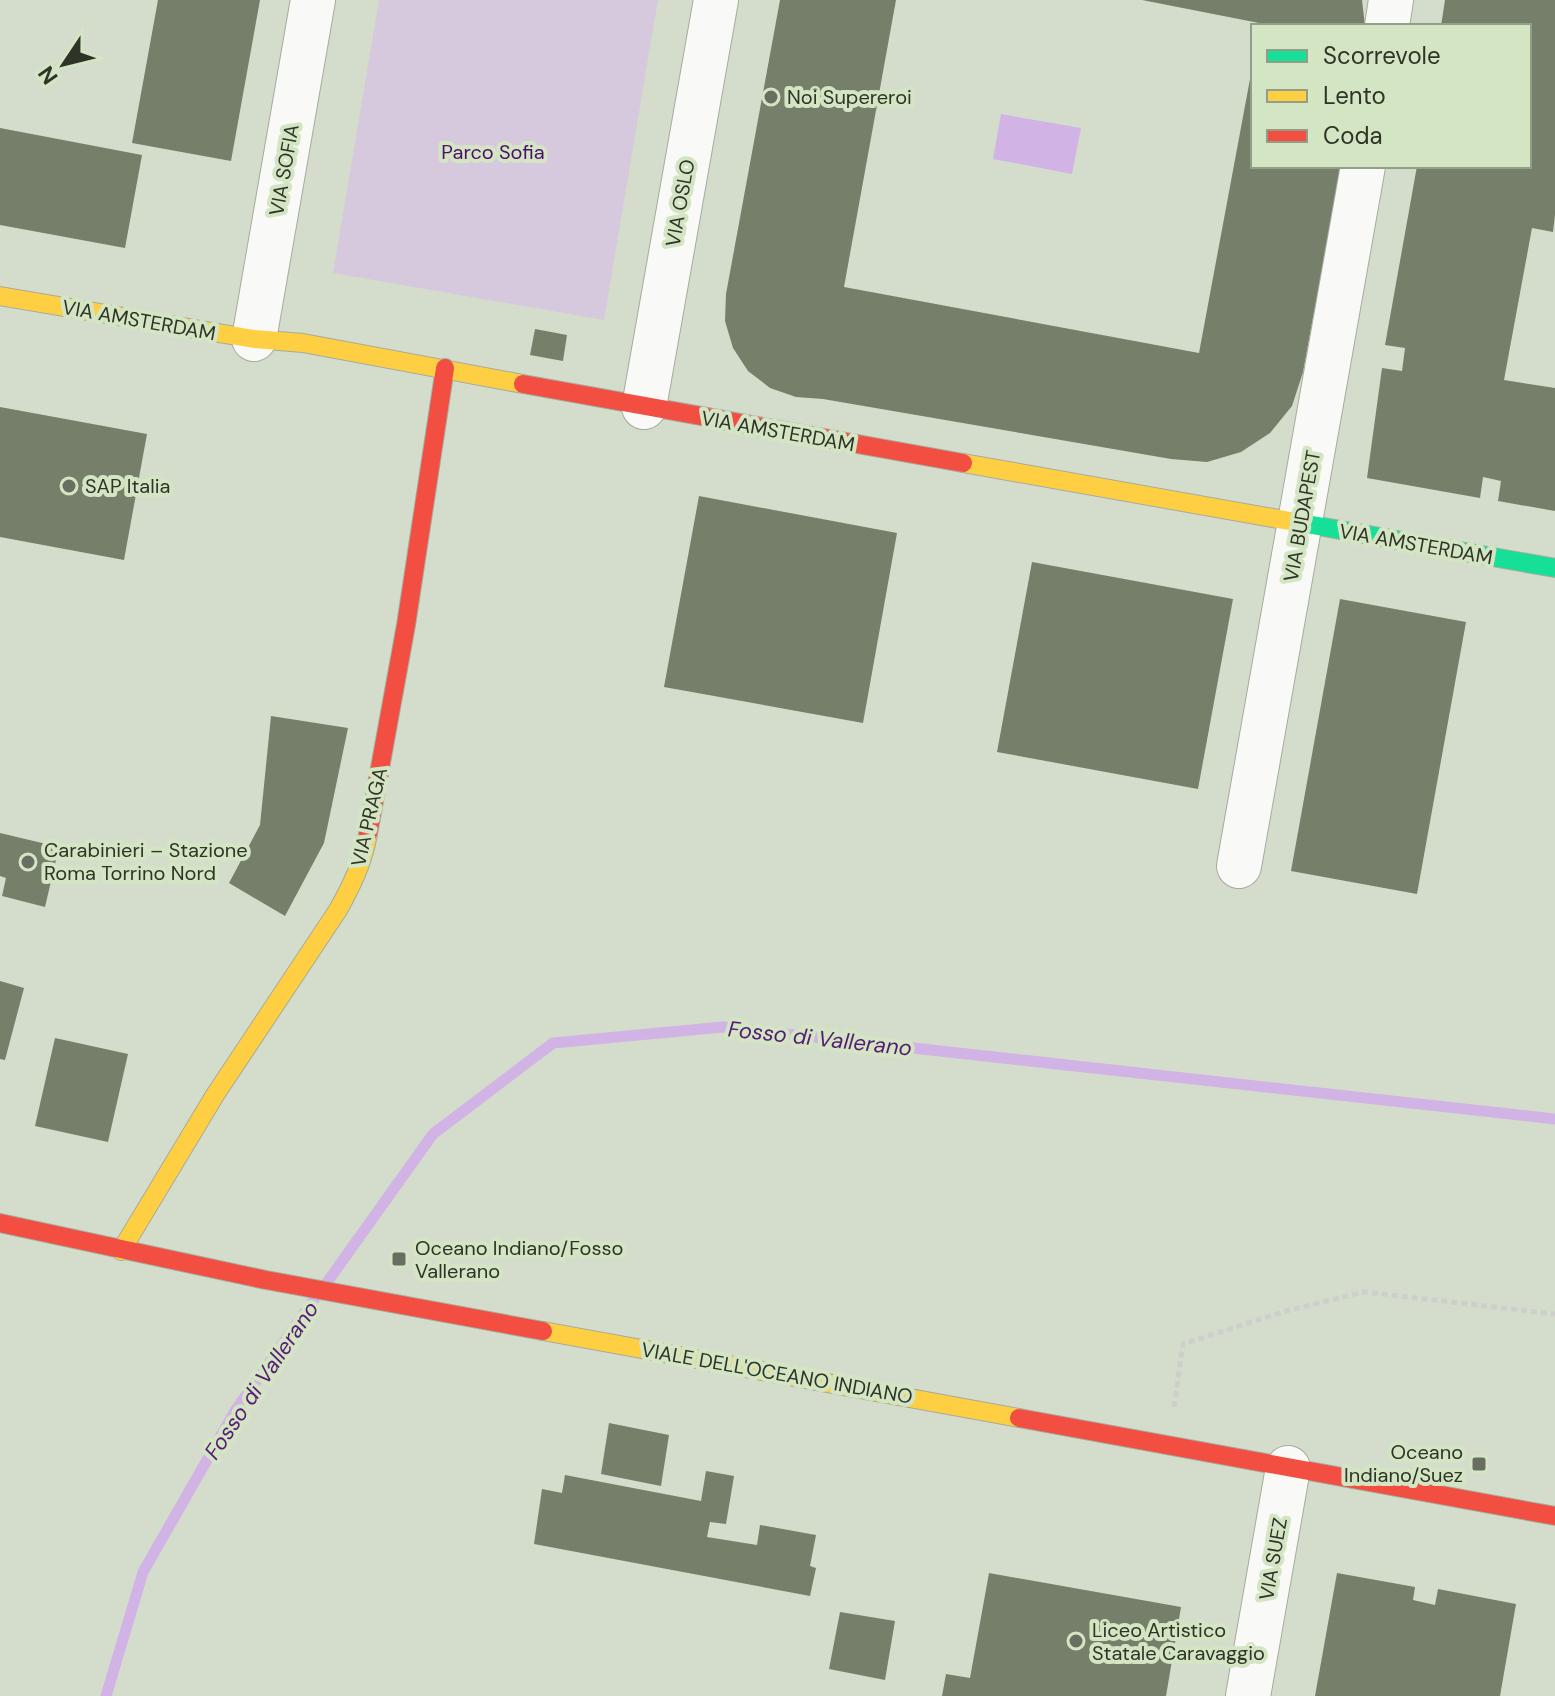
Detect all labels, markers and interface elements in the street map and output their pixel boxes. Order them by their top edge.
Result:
north arrow [24,24,104,104]
legend [1251,24,1531,168]
text: Scorrevole [1323,40,1441,71]
text: N [32,60,65,90]
text: Lento [1323,80,1386,111]
place label: Noi Supereroi [787,84,912,110]
marker: Noi Supereroi [762,88,780,106]
text: Coda [1323,120,1383,151]
street label: VIA SOFIA [263,122,305,218]
park label: Parco Sofia [441,139,545,165]
street label: VIA OSLO [660,157,700,249]
street label: VIA AMSTERDAM [60,294,218,346]
street label: VIA AMSTERDAM [699,405,857,457]
street label: VIA BUDAPEST [1278,448,1326,584]
place label: SAP Italia [85,473,170,499]
marker: SAP Italia [60,477,78,495]
street label: VIA AMSTERDAM [1337,518,1495,570]
street label: VIA PRAGA [345,765,393,869]
place label: Carabinieri – Stazione Roma Torrino Nord [44,837,248,886]
marker: Carabinieri – Stazione Roma Torrino Nord [19,853,37,871]
water label: Fosso di Vallerano [727,1014,913,1063]
place label: Oceano Indiano/Fosso Vallerano [415,1235,623,1284]
marker: Oceano Indiano/Fosso Vallerano [390,1250,408,1268]
water label: Fosso di Vallerano [198,1296,325,1465]
street label: VIALE DELL'OCEANO INDIANO [639,1336,915,1410]
place label: Oceano Indiano/Suez [1344,1439,1463,1488]
marker: Oceano Indiano/Suez [1470,1455,1488,1473]
street label: VIA SUEZ [1253,1516,1293,1602]
place label: Liceo Artistico Statale Caravaggio [1092,1617,1265,1666]
marker: Liceo Artistico Statale Caravaggio [1067,1632,1085,1650]

